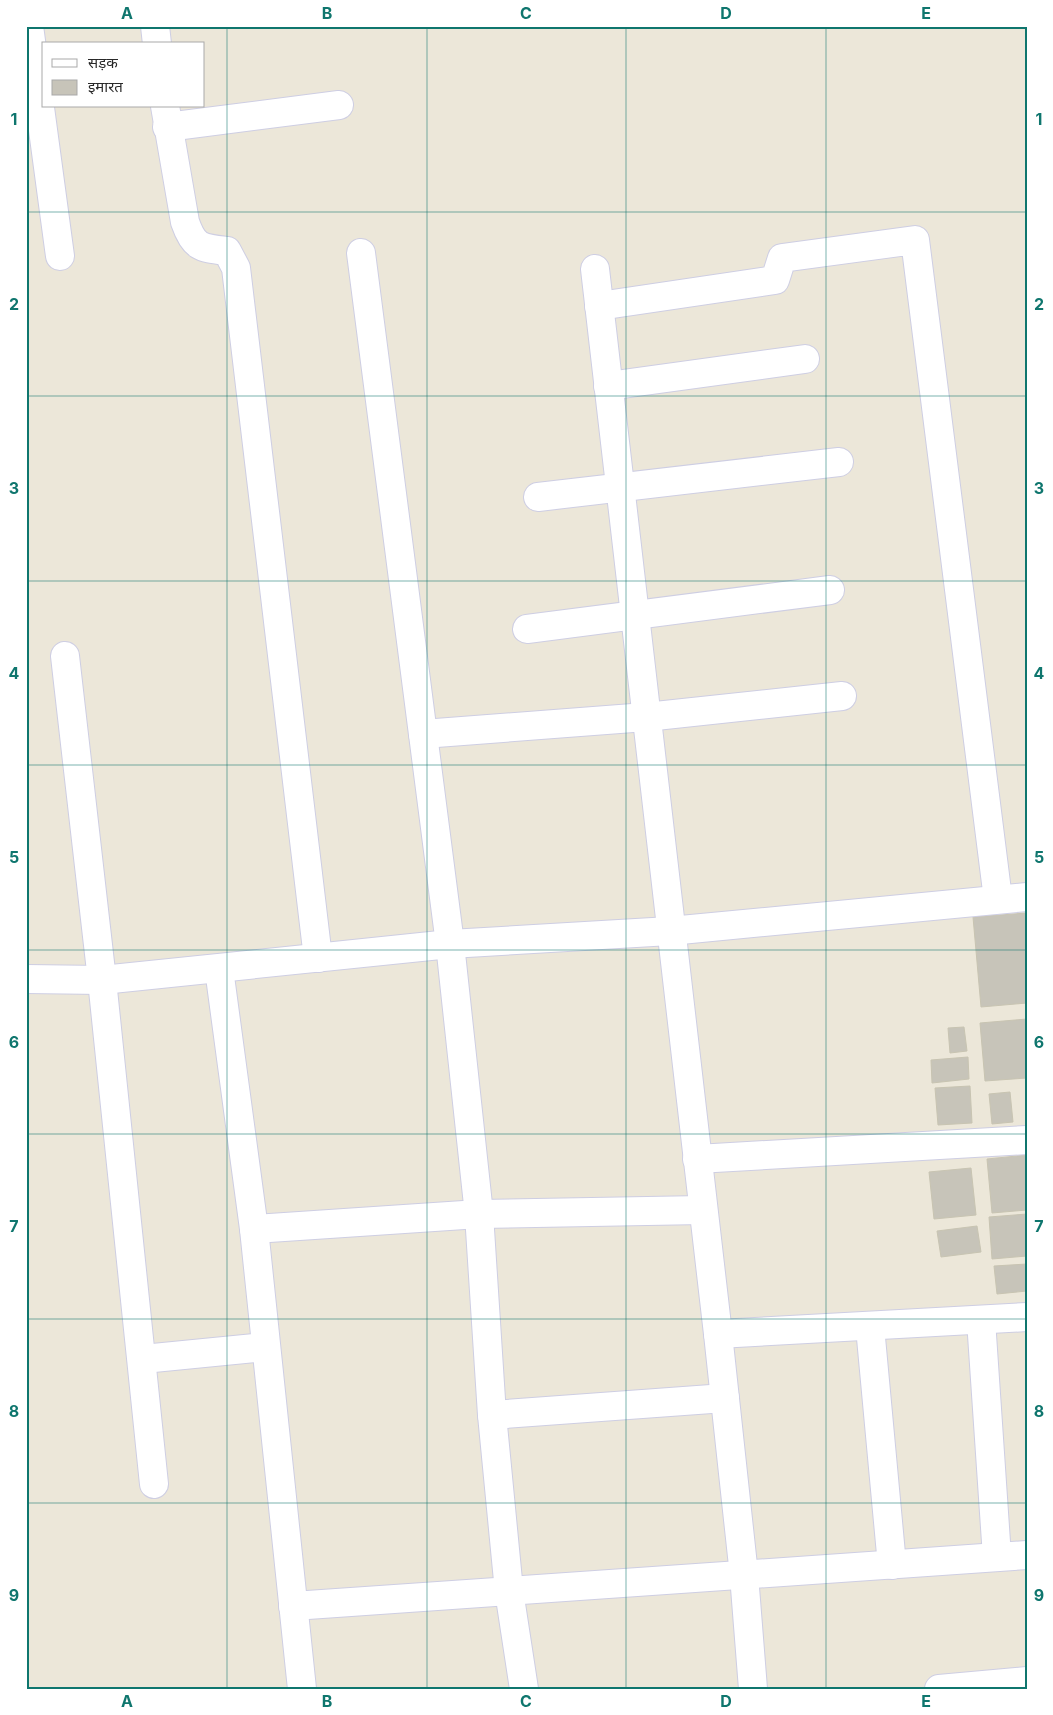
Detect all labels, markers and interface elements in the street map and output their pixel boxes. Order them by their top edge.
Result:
text: A [121,3,133,23]
text: B [322,3,332,23]
text: C [520,3,532,23]
text: D [720,3,732,23]
text: E [921,3,931,23]
legend [42,42,205,108]
text: सड़क [88,53,118,72]
text: इमारत [88,77,123,96]
text: 1 [11,109,17,129]
text: 1 [1036,109,1042,129]
text: 2 [9,294,19,314]
text: 2 [1034,294,1044,314]
text: 3 [9,478,19,498]
text: 3 [1034,478,1044,498]
text: 4 [9,663,20,683]
text: 4 [1034,663,1045,683]
text: 5 [9,847,19,867]
text: 5 [1034,847,1044,867]
text: 6 [9,1032,19,1052]
text: 6 [1034,1032,1044,1052]
text: 7 [9,1216,19,1236]
text: 7 [1034,1216,1044,1236]
text: 8 [9,1401,19,1421]
text: 8 [1034,1401,1044,1421]
text: 9 [9,1585,19,1605]
text: 9 [1034,1585,1044,1605]
text: A [121,1691,133,1711]
text: B [322,1691,332,1711]
text: C [520,1691,532,1711]
text: D [720,1691,732,1711]
text: E [921,1691,931,1711]

